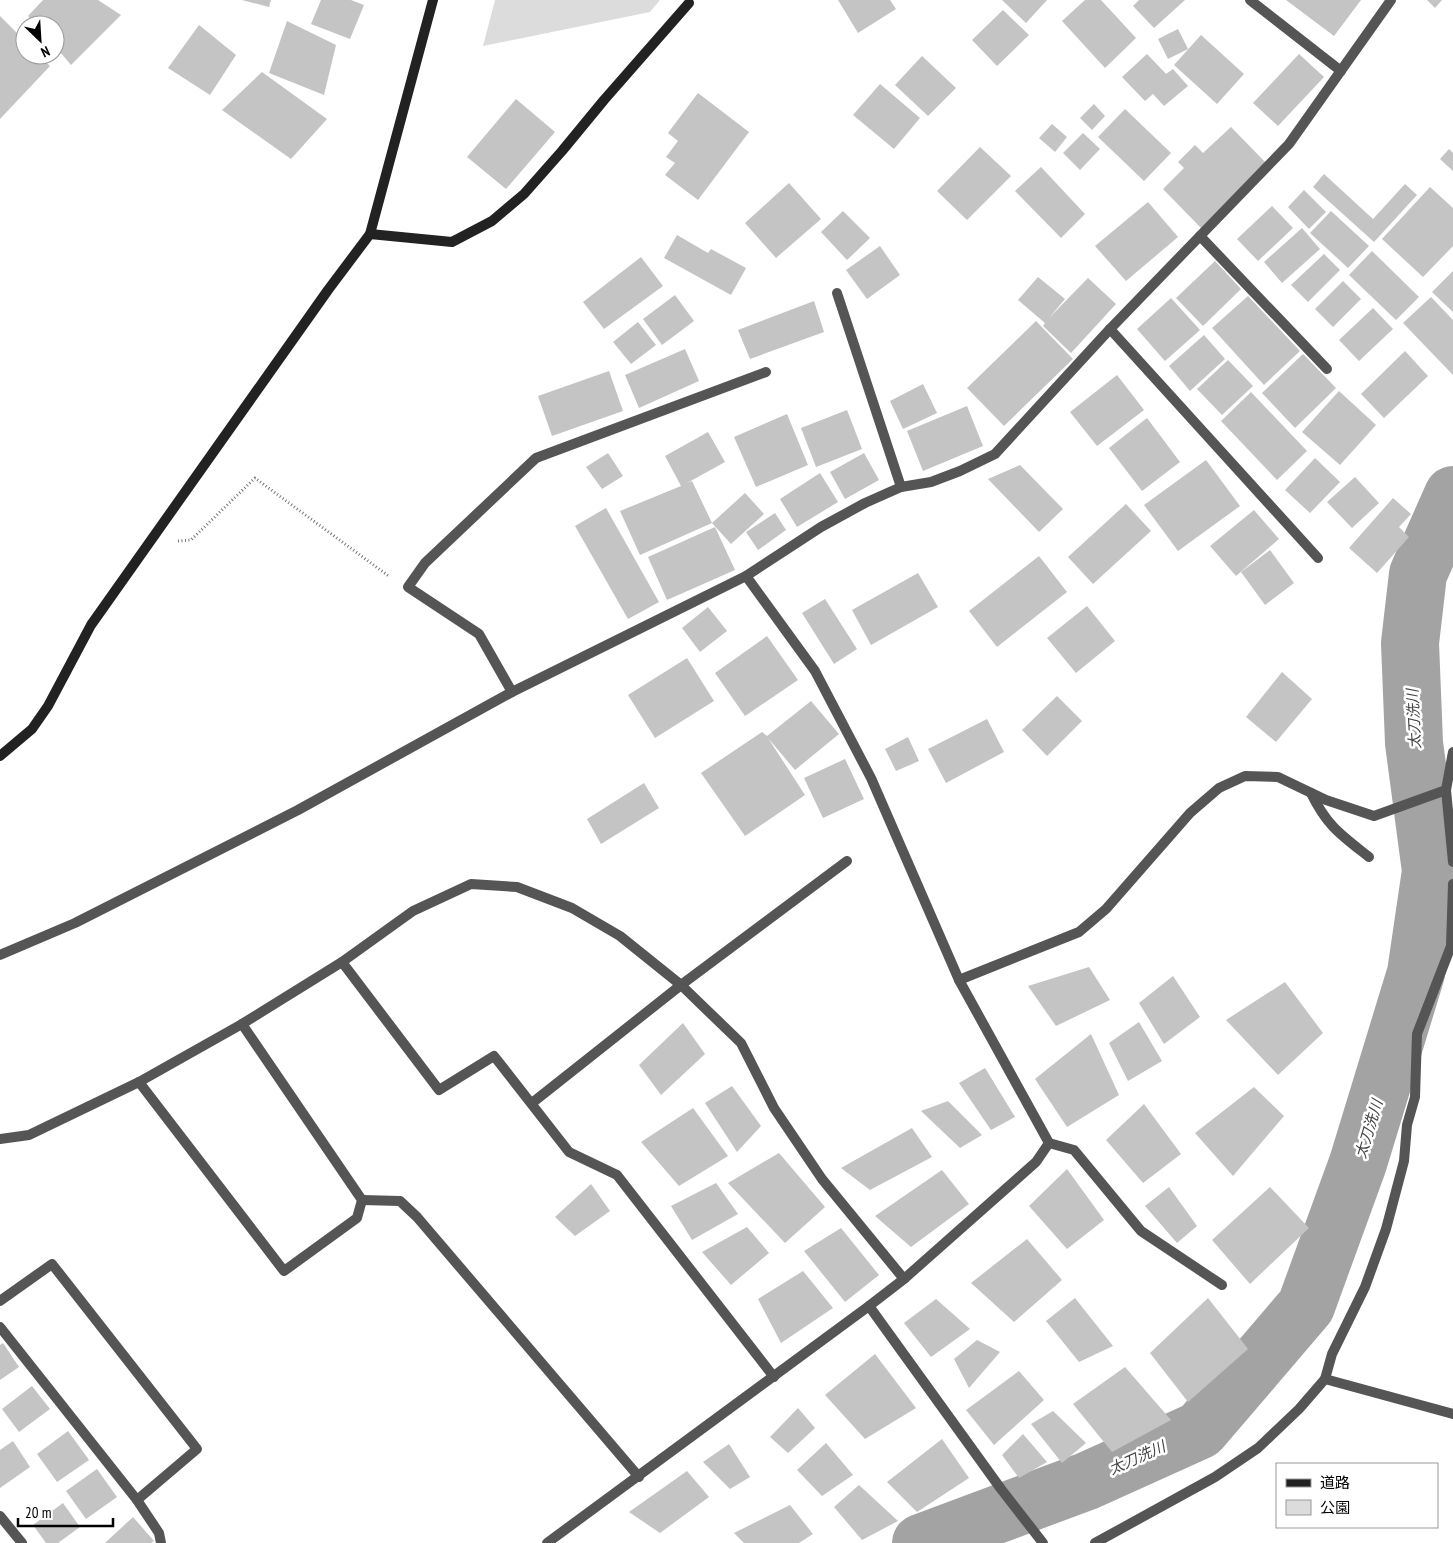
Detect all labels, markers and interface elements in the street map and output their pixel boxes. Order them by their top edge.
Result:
north arrow [15,15,65,65]
text: N [38,42,53,62]
water label: 太刀洗川 [1402,687,1425,749]
water label: 太刀洗川 [1351,1095,1387,1160]
water label: 太刀洗川 [1106,1436,1170,1478]
legend [1276,1463,1438,1528]
text: 道路 [1320,1473,1350,1492]
scale bar [18,1496,112,1528]
text: 公園 [1320,1498,1350,1517]
text: 20 m [25,1503,51,1522]

